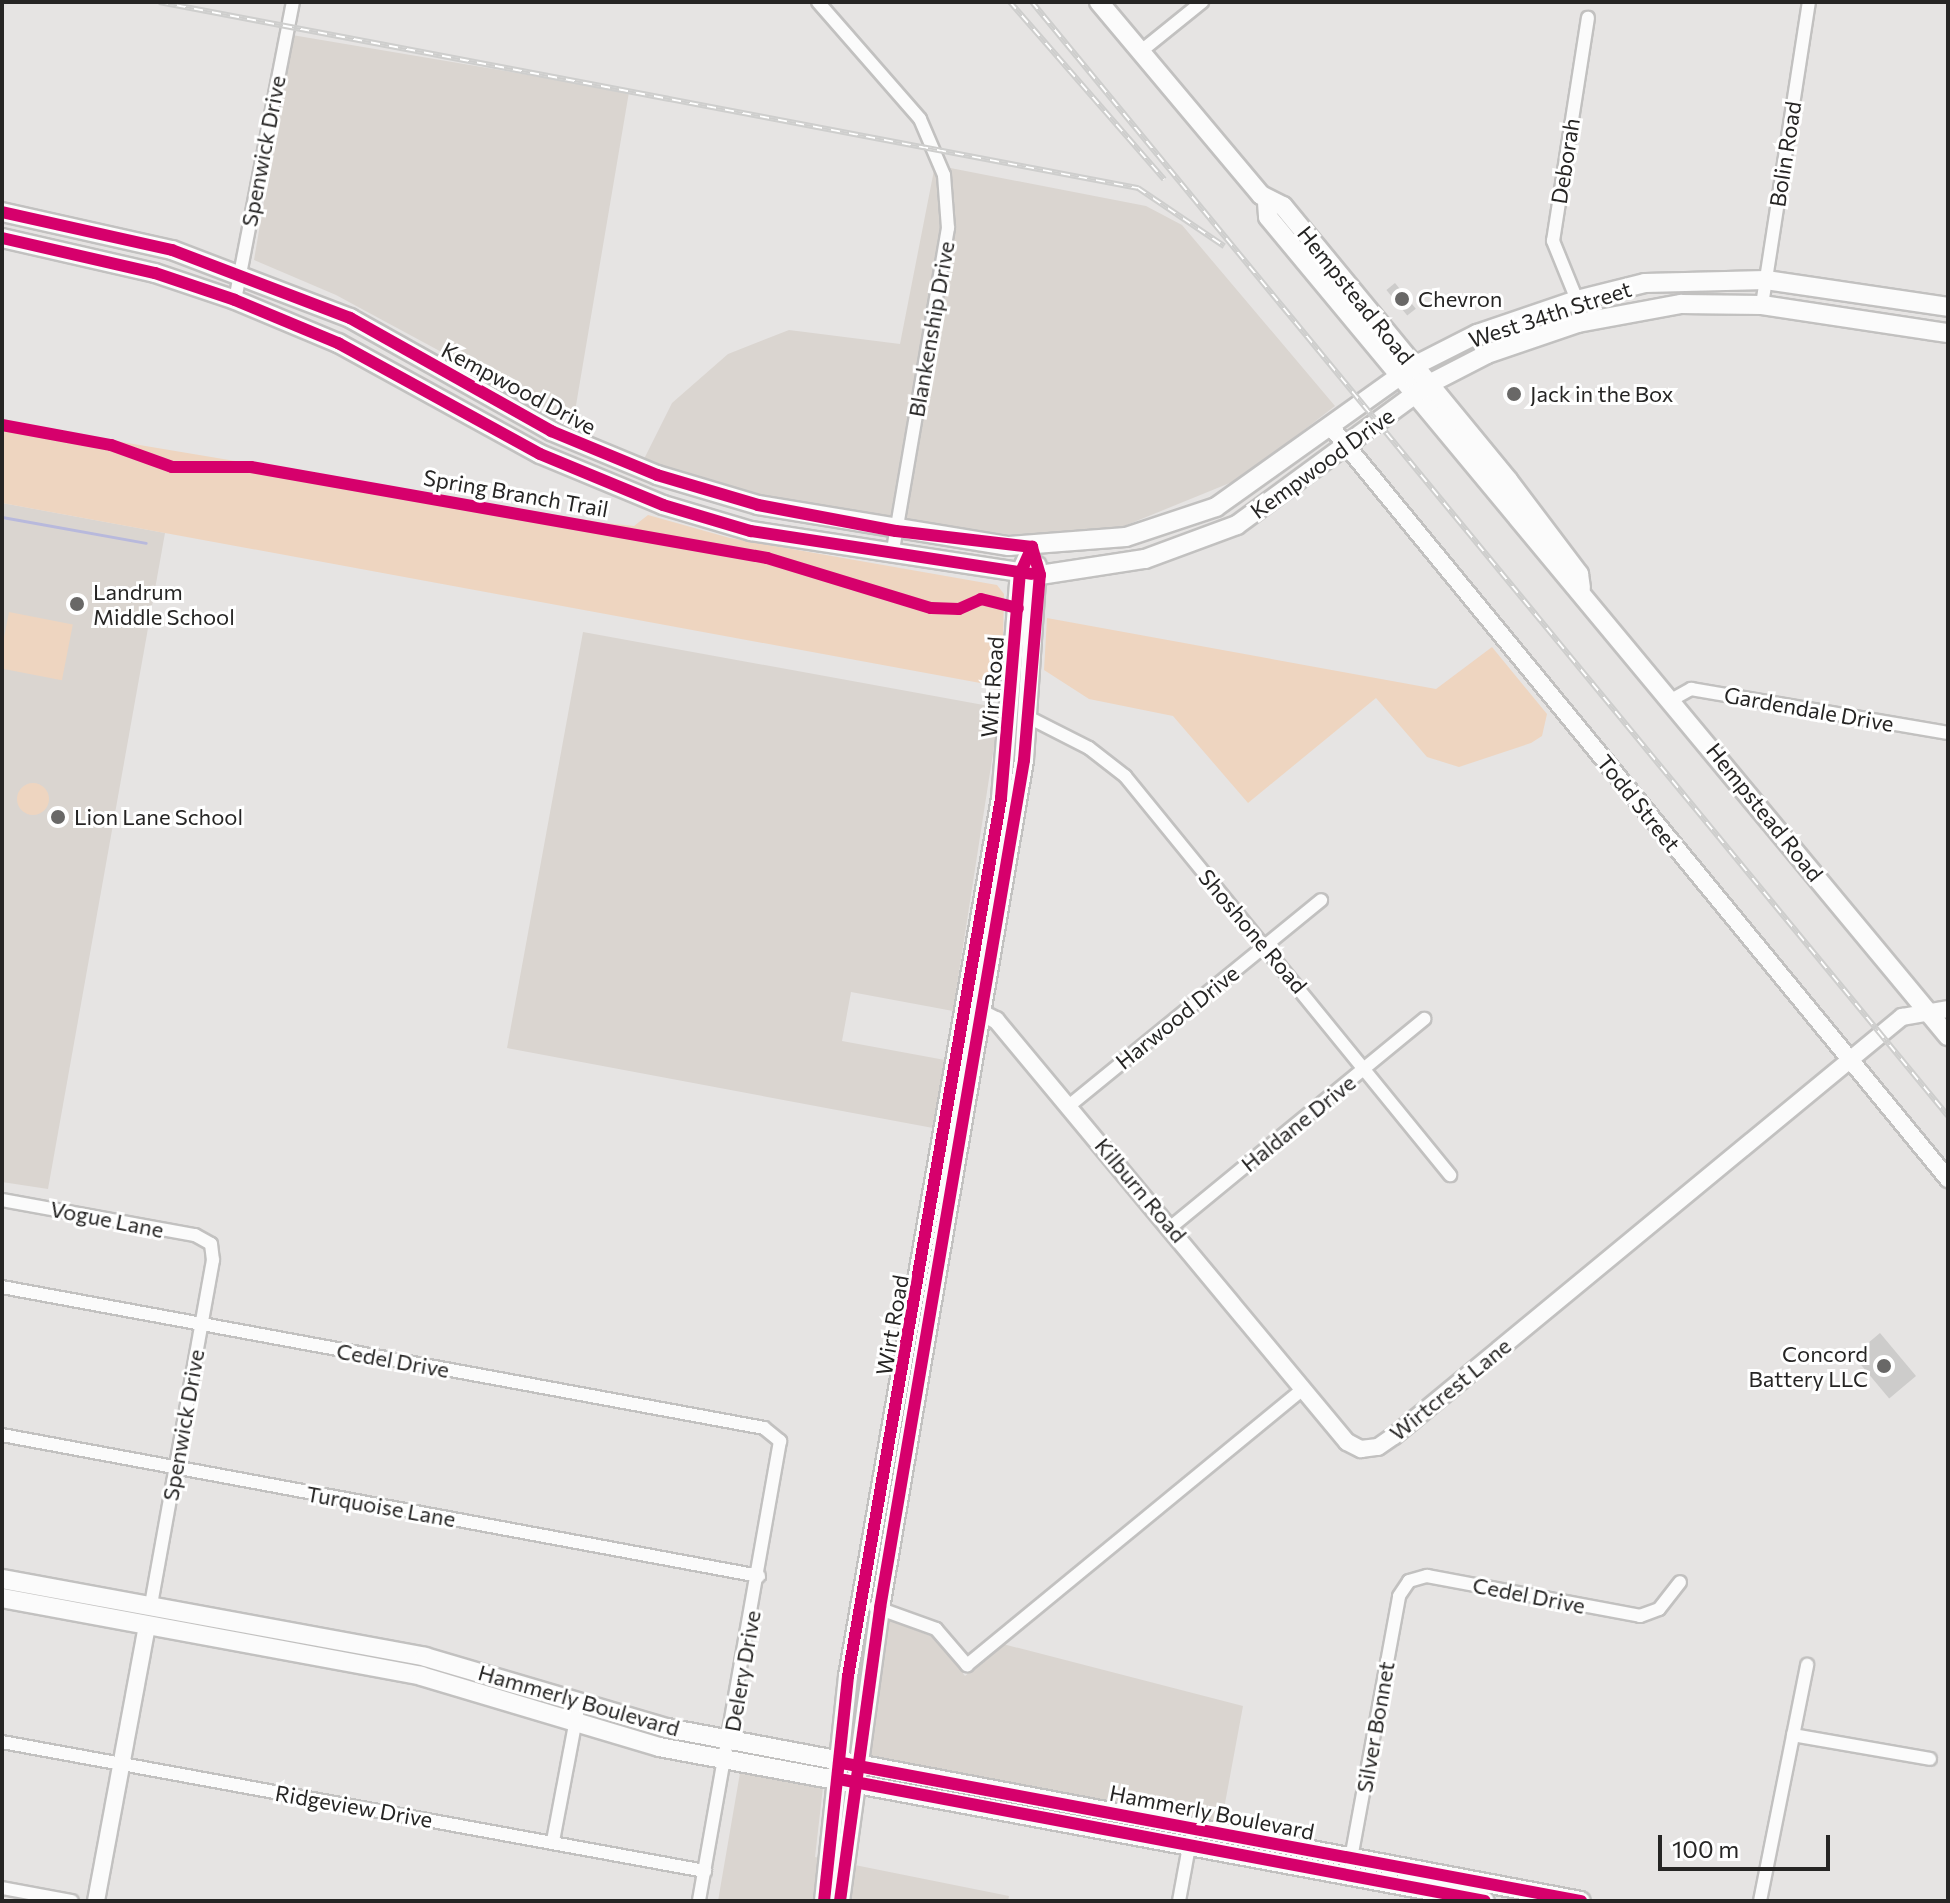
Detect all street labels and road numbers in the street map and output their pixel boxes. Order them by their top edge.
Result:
street label: Spenwick Drive [235,73,291,229]
street label: Bolin Road [1764,99,1806,209]
street label: Deborah [1545,116,1585,206]
street label: Hempstead Road [1292,221,1420,369]
street label: Blankenship Drive [903,239,959,419]
street label: West 34th Street [1465,275,1635,353]
street label: Kempwood Drive [437,336,601,440]
street label: Kempwood Drive [1245,402,1399,524]
street label: Spring Branch Trail [421,464,611,522]
street label: Wirt Road [975,635,1009,739]
street label: Gardendale Drive [1722,681,1896,737]
street label: Hempstead Road [1701,738,1829,886]
street label: Todd Street [1592,749,1686,857]
street label: Shoshone Road [1193,864,1313,998]
street label: Harwood Drive [1110,959,1244,1075]
street label: Haldane Drive [1236,1069,1360,1177]
street label: Kilburn Road [1090,1132,1192,1248]
street label: Vogue Lane [48,1195,166,1243]
street label: Wirt Road [870,1273,914,1377]
street label: Wirtcrest Lane [1384,1332,1516,1446]
street label: Cedel Drive [335,1337,451,1383]
street label: Spenwick Drive [157,1347,209,1503]
street label: Turquoise Lane [304,1480,458,1532]
street label: Cedel Drive [1471,1571,1587,1619]
street label: Delery Drive [718,1608,766,1734]
street label: Hammerly Boulevard [475,1659,683,1741]
street label: Silver Bonnet [1350,1659,1400,1795]
street label: Ridgeview Drive [273,1779,435,1833]
street label: Hammerly Boulevard [1107,1779,1317,1845]

